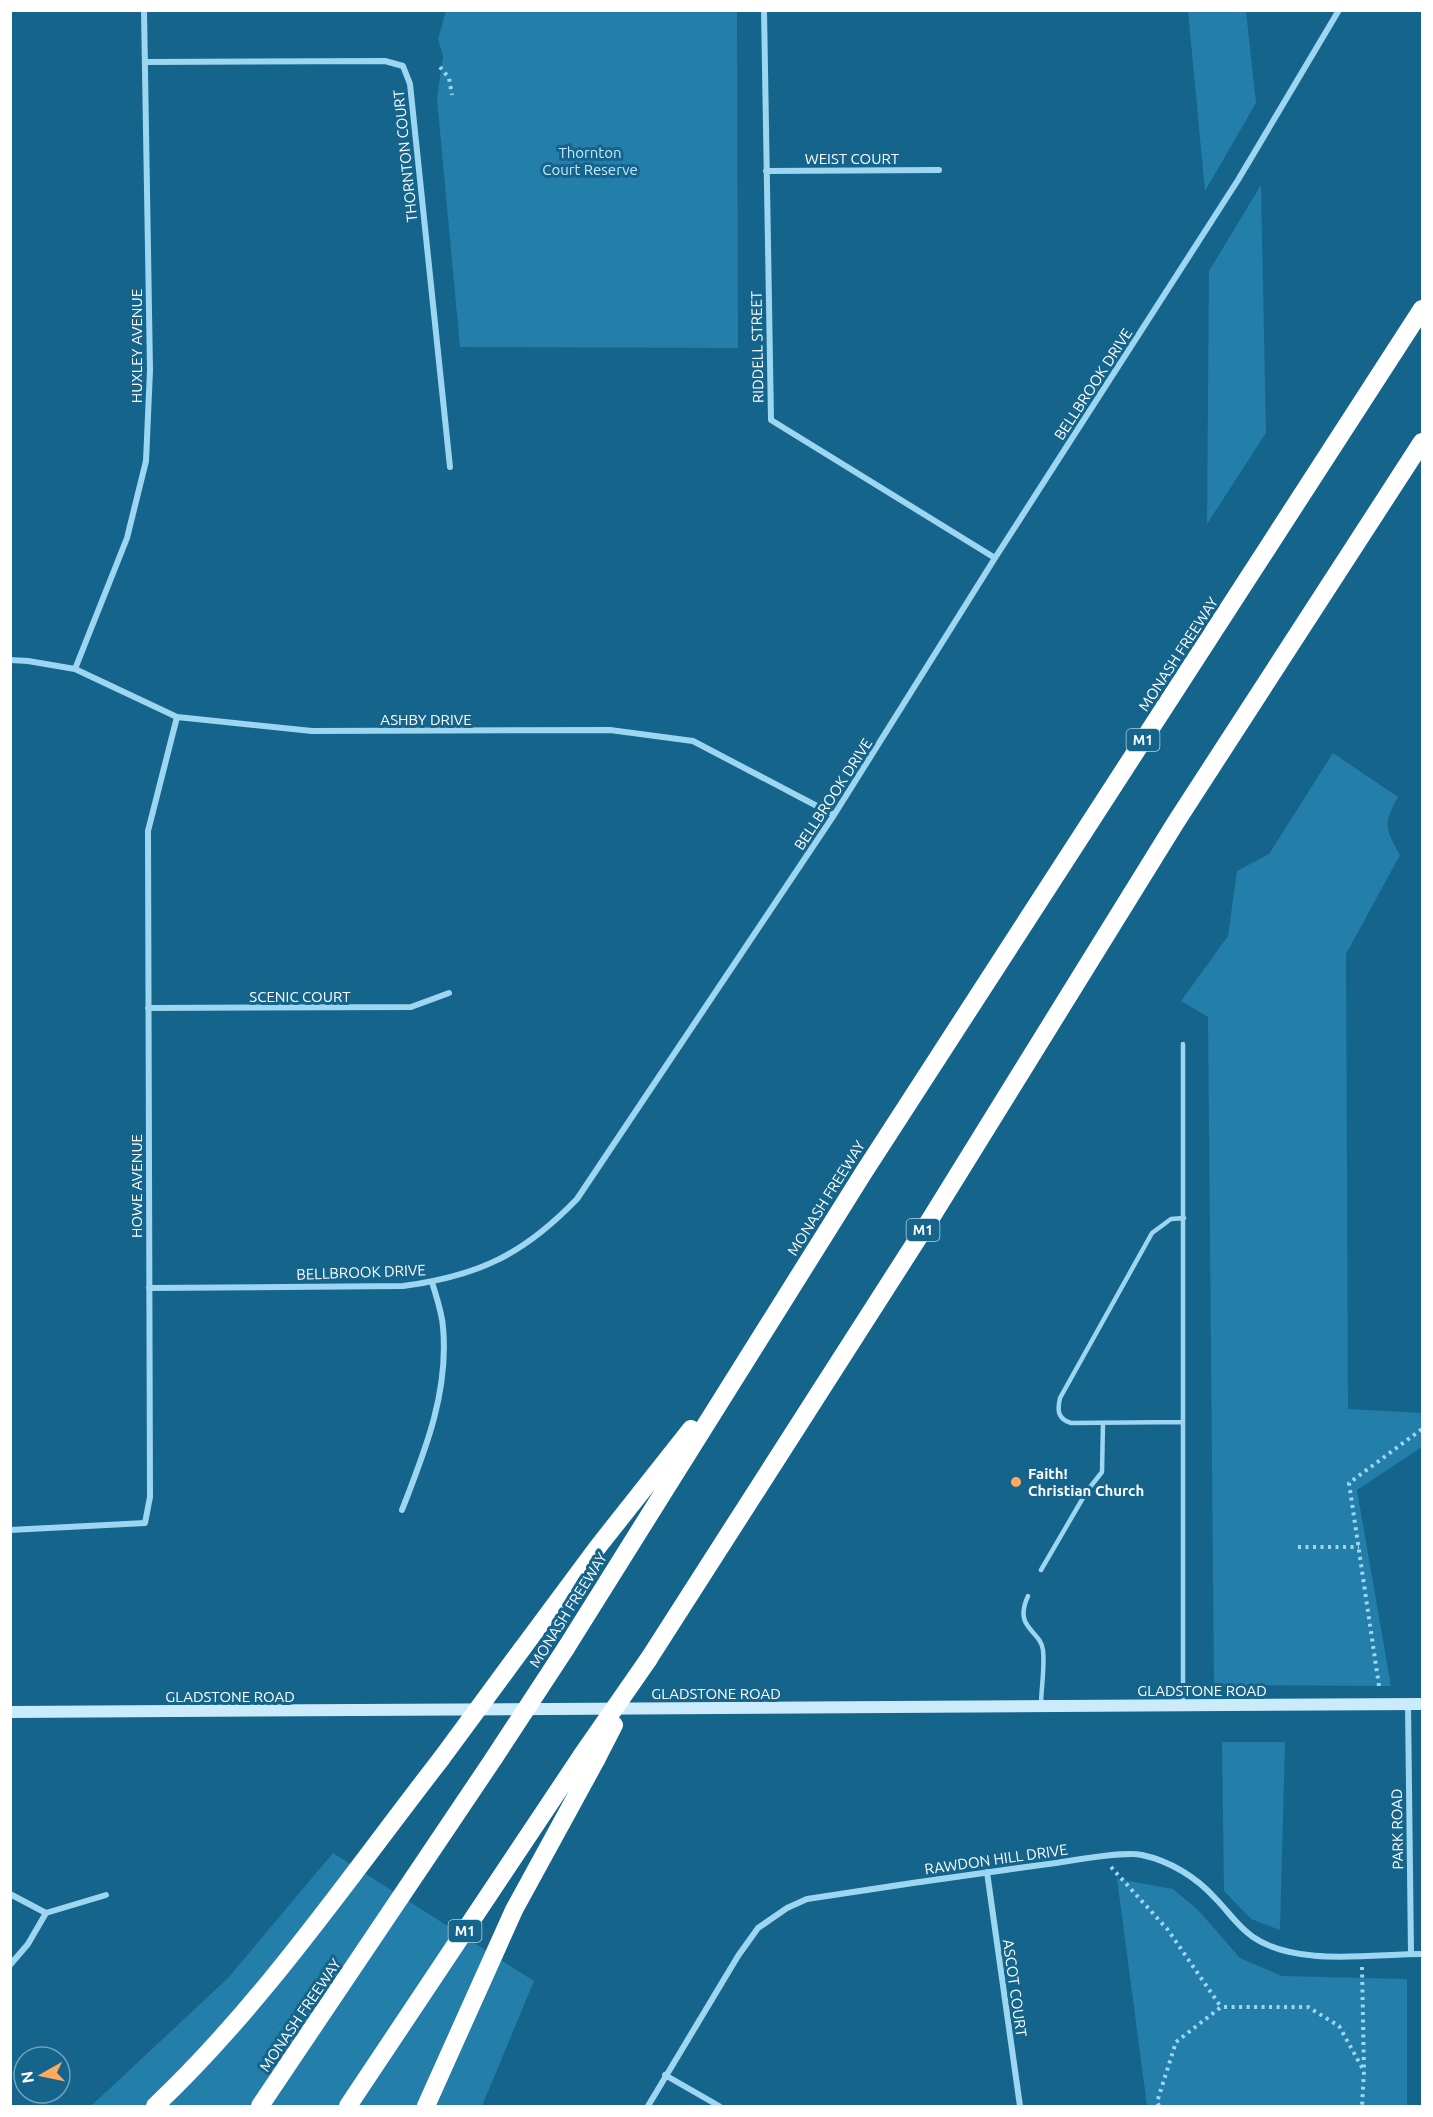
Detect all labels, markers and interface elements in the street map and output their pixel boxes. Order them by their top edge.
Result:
street label: THORNTON COURT [390,88,420,223]
park label: Thornton Court Reserve [542,144,638,178]
street label: WEIST COURT [805,150,900,167]
street label: HUXLEY AVENUE [128,289,145,403]
street label: RIDDELL STREET [748,290,766,403]
street label: BELLBROOK DRIVE [1051,325,1135,443]
street label: MONASH FREEWAY [1135,594,1221,714]
street label: ASHBY DRIVE [380,711,472,728]
road number: M1 [1126,729,1160,751]
street label: BELLBROOK DRIVE [791,735,875,853]
street label: SCENIC COURT [249,988,351,1005]
street label: HOWE AVENUE [128,1134,145,1238]
street label: MONASH FREEWAY [784,1137,868,1259]
road number: M1 [906,1219,940,1241]
street label: BELLBROOK DRIVE [296,1261,426,1283]
place label: Faith! Christian Church [1028,1465,1144,1499]
marker: Faith! Christian Church [1009,1475,1023,1489]
street label: MONASH FREEWAY [526,1549,610,1671]
street label: GLADSTONE ROAD [1137,1682,1267,1699]
street label: GLADSTONE ROAD [651,1685,781,1702]
street label: GLADSTONE ROAD [165,1688,295,1705]
street label: PARK ROAD [1388,1788,1406,1870]
street label: RAWDON HILL DRIVE [923,1841,1069,1877]
road number: M1 [448,1920,482,1942]
street label: ASCOT COURT [1000,1938,1030,2039]
street label: MONASH FREEWAY [256,1955,344,2075]
north arrow [12,2045,72,2105]
text: N [17,2070,37,2085]

